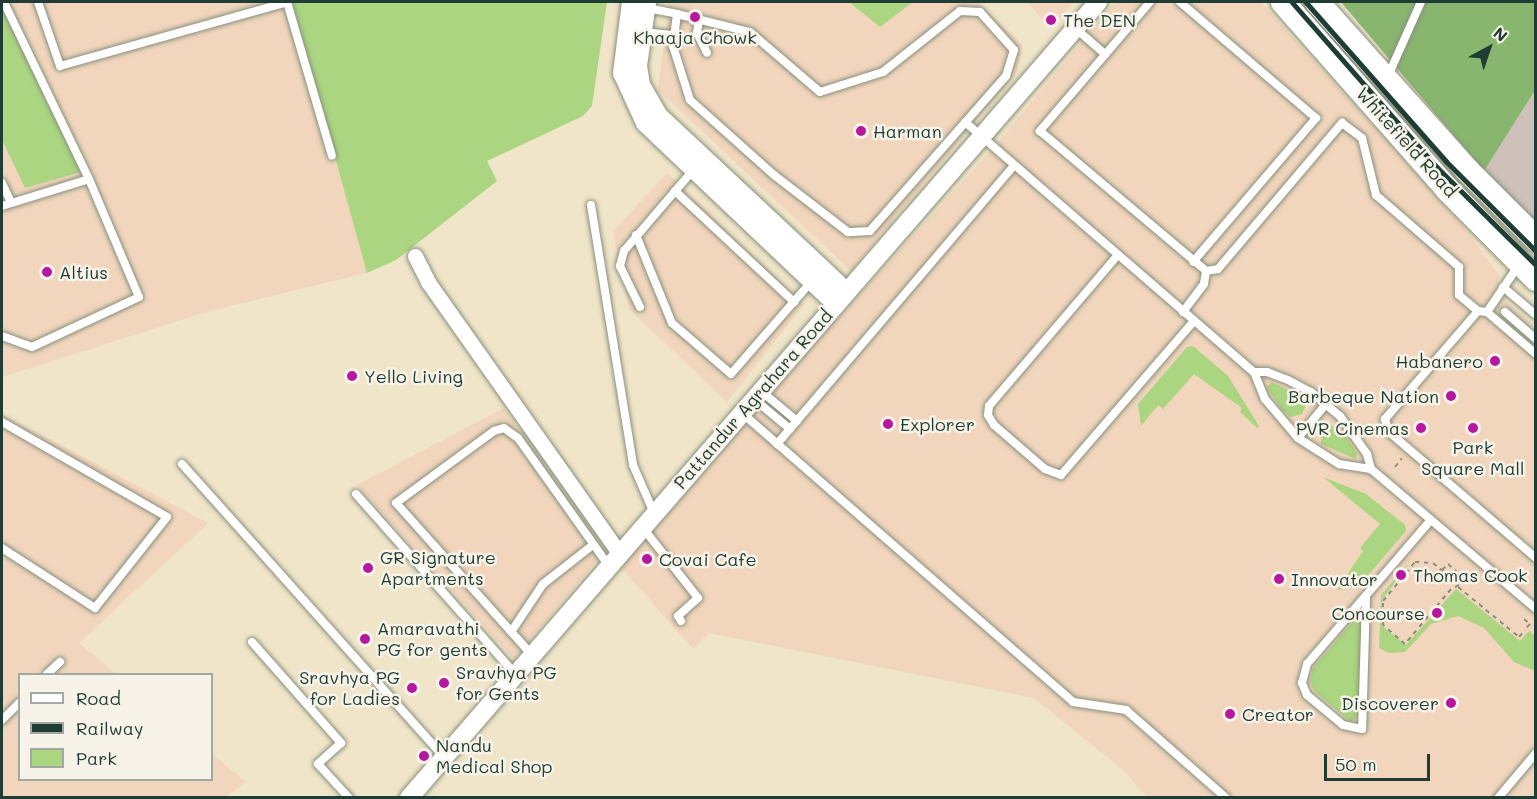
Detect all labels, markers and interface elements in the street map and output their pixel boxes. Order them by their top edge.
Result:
place label: The DEN [1063,9,1136,31]
marker: Khaaja Chowk [688,10,702,24]
marker: The DEN [1044,13,1058,27]
north arrow [1459,18,1519,78]
text: N [1489,22,1512,46]
place label: Khaaja Chowk [633,26,757,48]
street label: Whitefield Road [1352,82,1462,202]
place label: Harman [873,120,942,142]
marker: Harman [854,124,868,138]
place label: Altius [59,261,108,283]
marker: Altius [40,265,54,279]
street label: Pattandur Agrahara Road [669,305,837,493]
place label: Habanero [1395,350,1483,372]
marker: Habanero [1488,354,1502,368]
place label: Yello Living [364,365,463,387]
marker: Yello Living [345,369,359,383]
place label: Barbeque Nation [1288,385,1439,407]
marker: Barbeque Nation [1444,389,1458,403]
place label: Explorer [900,413,975,435]
marker: Explorer [881,417,895,431]
place label: PVR Cinemas [1296,417,1409,439]
marker: PVR Cinemas [1414,421,1428,435]
marker: Park Square Mall [1466,421,1480,435]
place label: Park Square Mall [1421,437,1525,480]
place label: GR Signature Apartments [380,547,496,590]
place label: Covai Cafe [659,548,757,570]
marker: Covai Cafe [640,552,654,566]
marker: GR Signature Apartments [361,561,375,575]
place label: Thomas Cook [1413,564,1528,586]
place label: Innovator [1291,568,1378,590]
marker: Thomas Cook [1394,568,1408,582]
marker: Innovator [1272,572,1286,586]
place label: Concourse [1331,602,1425,624]
marker: Concourse [1430,606,1444,620]
place label: Amaravathi PG for gents [377,618,488,660]
marker: Amaravathi PG for gents [358,632,372,646]
place label: Sravhya PG for Gents [456,662,557,704]
place label: Sravhya PG for Ladies [299,667,400,710]
legend [18,673,213,781]
marker: Sravhya PG for Gents [437,676,451,690]
marker: Sravhya PG for Ladies [405,681,419,695]
text: Road [76,686,121,710]
place label: Discoverer [1341,692,1439,714]
marker: Discoverer [1444,696,1458,710]
place label: Creator [1242,703,1314,725]
marker: Creator [1223,707,1237,721]
text: Railway [76,716,143,740]
place label: Nandu Medical Shop [436,735,553,777]
scale bar [1327,742,1434,780]
text: Park [76,746,117,770]
marker: Nandu Medical Shop [417,749,431,763]
text: 50 m [1335,752,1377,776]

